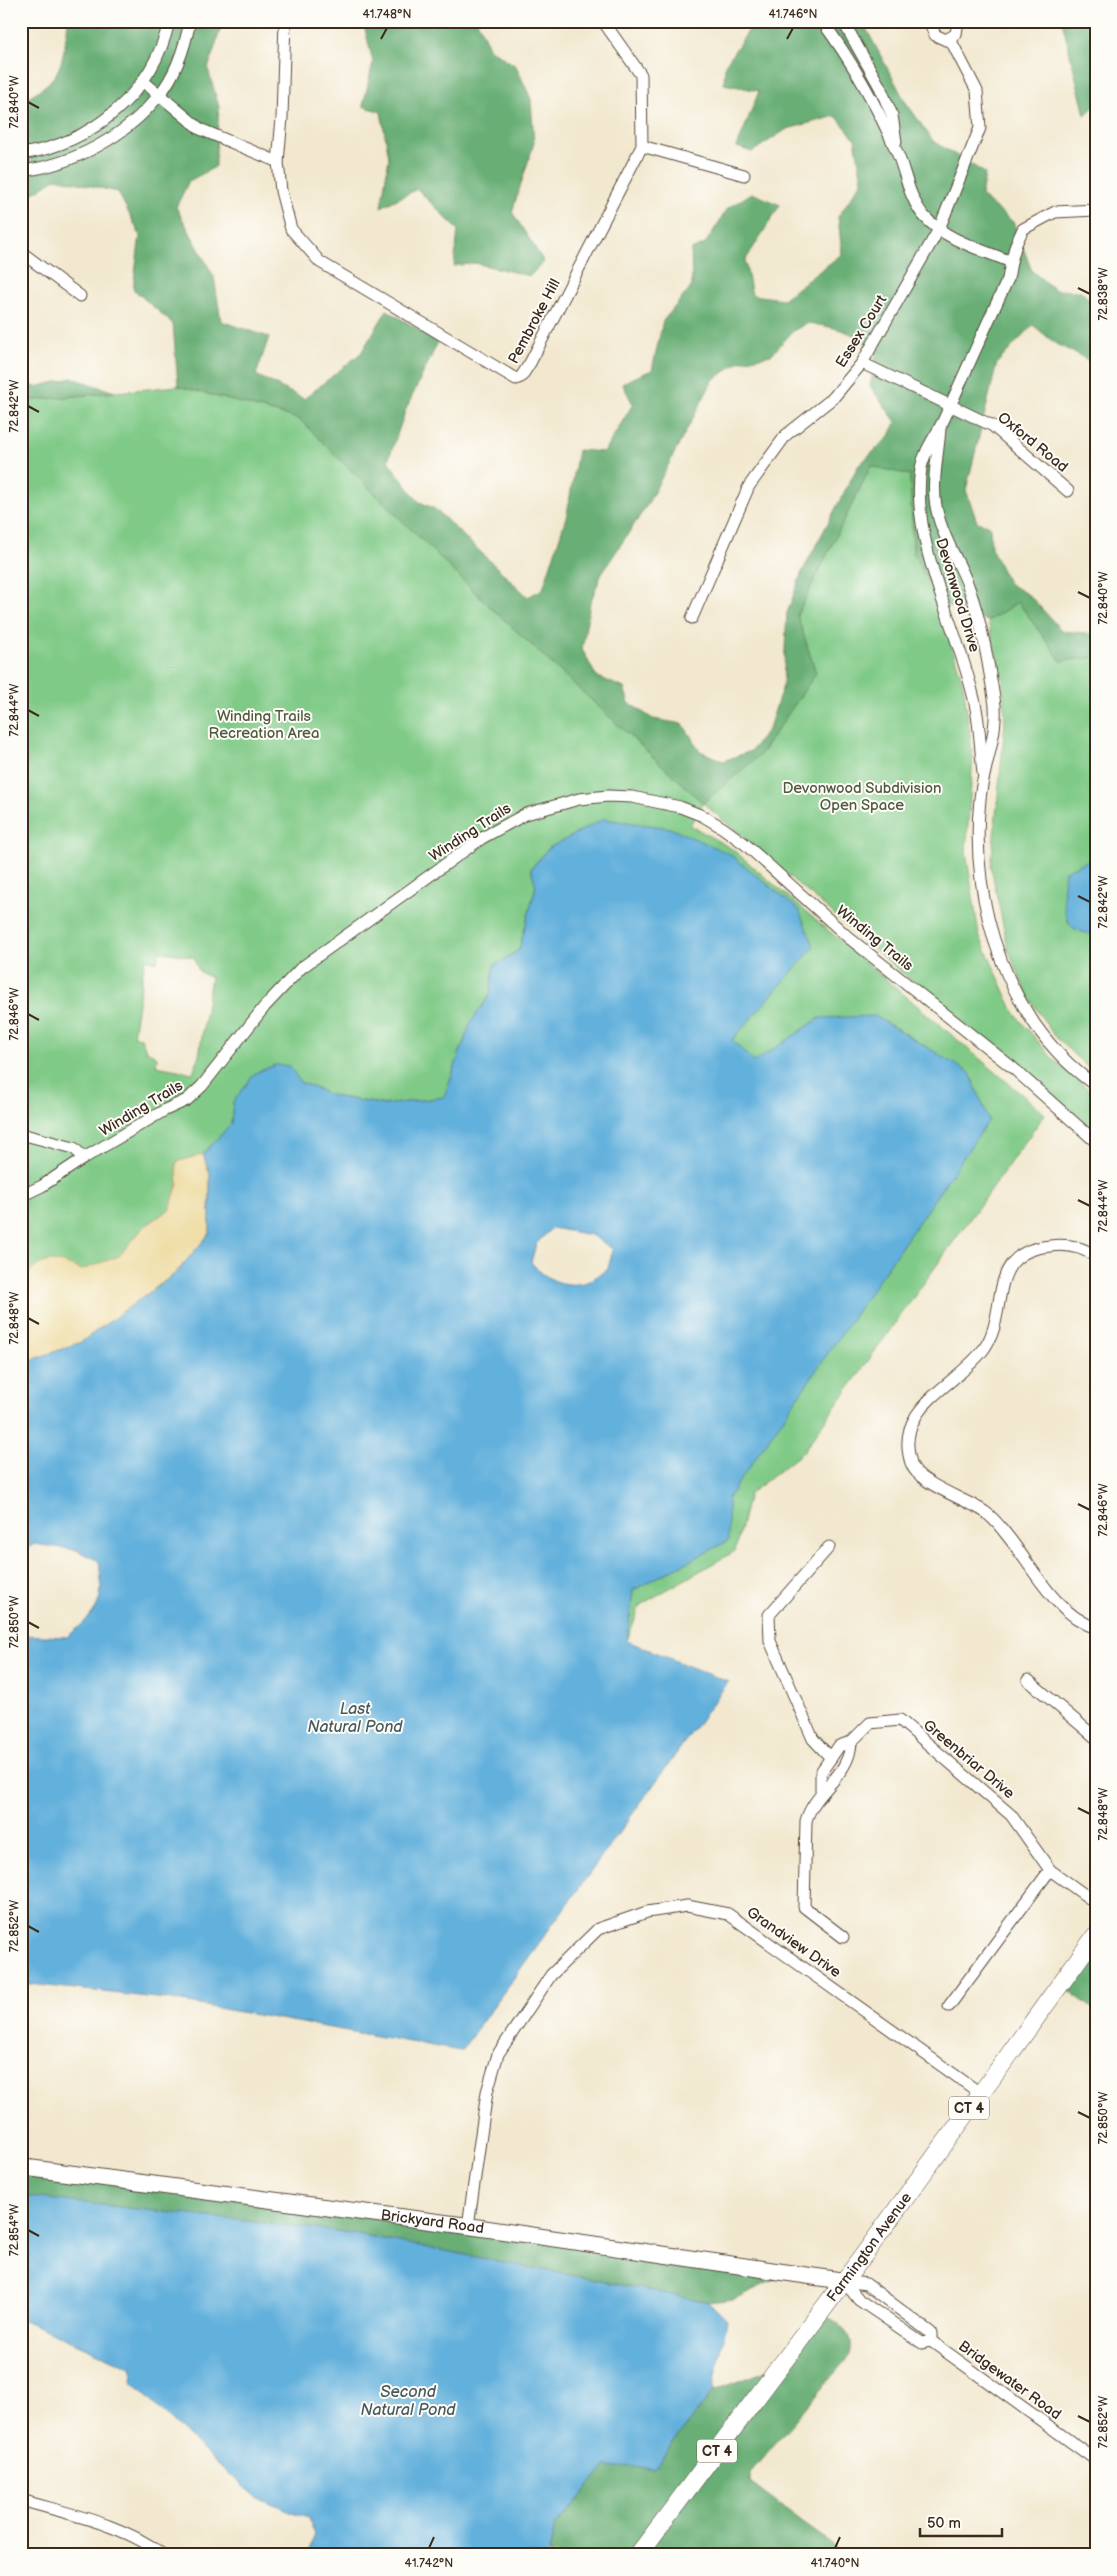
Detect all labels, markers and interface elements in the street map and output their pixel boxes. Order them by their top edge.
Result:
text: 41.748°N [362,7,412,22]
text: 41.746°N [768,7,818,22]
text: 72.840°W [7,75,22,129]
text: 72.838°W [1096,267,1111,321]
street label: Pembroke Hill [504,275,565,367]
street label: Essex Court [832,291,891,371]
text: 72.842°W [7,380,22,432]
street label: Oxford Road [994,408,1072,477]
street label: Devonwood Drive [931,536,984,655]
text: 72.840°W [1096,571,1111,625]
text: 72.844°W [7,683,22,736]
park label: Winding Trails Recreation Area [209,707,319,743]
park label: Devonwood Subdivision Open Space [783,779,941,815]
street label: Winding Trails [426,799,515,866]
text: 72.842°W [1096,876,1111,928]
street label: Winding Trails [832,901,918,976]
text: 72.846°W [7,987,22,1041]
street label: Winding Trails [96,1076,187,1141]
text: 72.844°W [1096,1179,1111,1232]
text: 72.848°W [7,1291,22,1345]
text: 72.846°W [1096,1483,1111,1537]
text: 72.850°W [7,1596,22,1648]
water label: Last Natural Pond [308,1700,403,1737]
street label: Greenbriar Drive [919,1716,1018,1803]
text: 72.848°W [1096,1787,1111,1841]
text: 72.852°W [7,1900,22,1952]
street label: Grandview Drive [743,1903,845,1982]
text: 72.850°W [1096,2092,1111,2144]
road number: CT 4 [949,2096,989,2120]
street label: Farmington Avenue [823,2189,916,2306]
text: 72.854°W [7,2204,22,2256]
street label: Brickyard Road [380,2206,485,2238]
street label: Bridgewater Road [955,2337,1065,2424]
water label: Second Natural Pond [361,2383,456,2420]
text: 72.852°W [1096,2396,1111,2448]
road number: CT 4 [697,2440,737,2462]
scale bar [920,2506,1002,2538]
text: 50 m [927,2514,961,2533]
text: 41.742°N [405,2556,453,2571]
text: 41.740°N [810,2556,860,2571]

